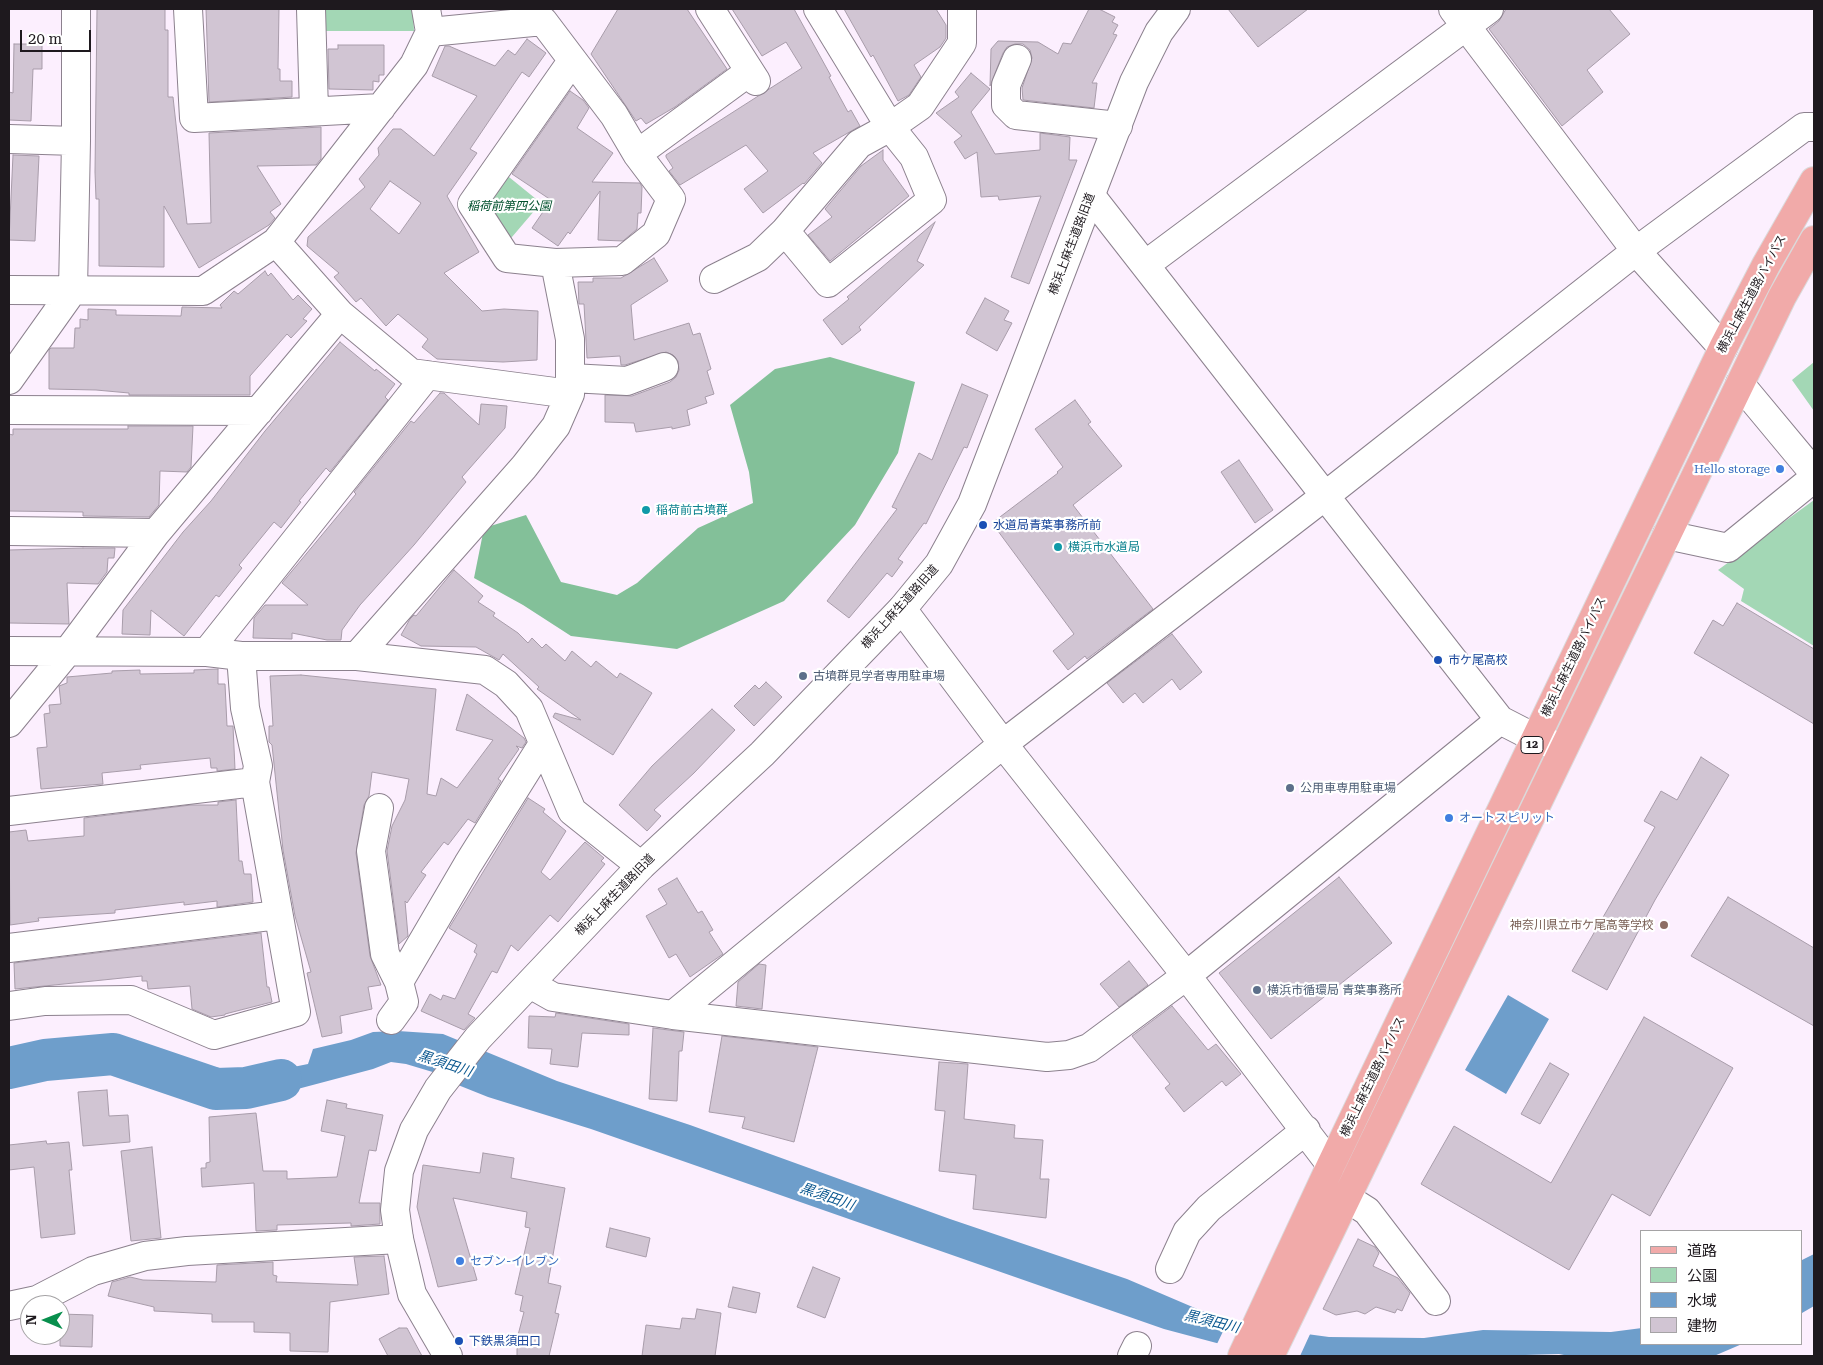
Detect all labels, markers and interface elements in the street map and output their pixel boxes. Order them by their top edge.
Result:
scale bar [22,20,94,52]
text: 20 m [28,30,62,48]
street label: 横浜上麻生道路旧道 [1046,191,1098,297]
park label: 稲荷前第四公園 [467,199,551,213]
street label: 横浜上麻生道路バイパス [1715,232,1789,356]
place label: Hello storage [1694,462,1770,476]
marker: Hello storage [1774,463,1786,475]
place label: 稲荷前古墳群 [656,503,728,517]
marker: 稲荷前古墳群 [640,504,652,516]
place label: 水道局青葉事務所前 [993,518,1101,532]
marker: 水道局青葉事務所前 [977,519,989,531]
place label: 横浜市水道局 [1068,540,1140,554]
marker: 横浜市水道局 [1052,541,1064,553]
street label: 横浜上麻生道路旧道 [859,562,941,652]
street label: 横浜上麻生道路バイパス [1539,595,1609,719]
place label: 市ケ尾高校 [1448,653,1508,667]
marker: 市ケ尾高校 [1432,654,1444,666]
place label: 古墳群見学者専用駐車場 [813,669,945,683]
marker: 古墳群見学者専用駐車場 [797,670,809,682]
road number: 12 [1521,736,1543,754]
place label: 公用車専用駐車場 [1300,781,1396,795]
marker: 公用車専用駐車場 [1284,782,1296,794]
place label: オートスピリット [1459,811,1555,825]
marker: オートスピリット [1443,812,1455,824]
street label: 横浜上麻生道路旧道 [572,851,658,939]
place label: 神奈川県立市ケ尾高等学校 [1510,918,1654,932]
marker: 神奈川県立市ケ尾高等学校 [1658,919,1670,931]
place label: 横浜市循環局 青葉事務所 [1267,983,1402,997]
marker: 横浜市循環局 青葉事務所 [1251,984,1263,996]
street label: 横浜上麻生道路バイパス [1338,1015,1408,1139]
water label: 黒須田川 [416,1047,474,1081]
water label: 黒須田川 [798,1180,856,1214]
legend [1640,1230,1803,1345]
text: 道路 [1687,1242,1717,1260]
place label: セブン-イレブン [470,1254,559,1268]
marker: セブン-イレブン [454,1255,466,1267]
text: 公園 [1687,1267,1717,1285]
text: 水域 [1687,1292,1717,1310]
north arrow [20,1295,70,1345]
water label: 黒須田川 [1183,1307,1241,1337]
text: N [23,1314,39,1325]
text: 建物 [1687,1317,1717,1335]
place label: 下鉄黒須田口 [469,1334,541,1348]
marker: 下鉄黒須田口 [453,1335,465,1347]

